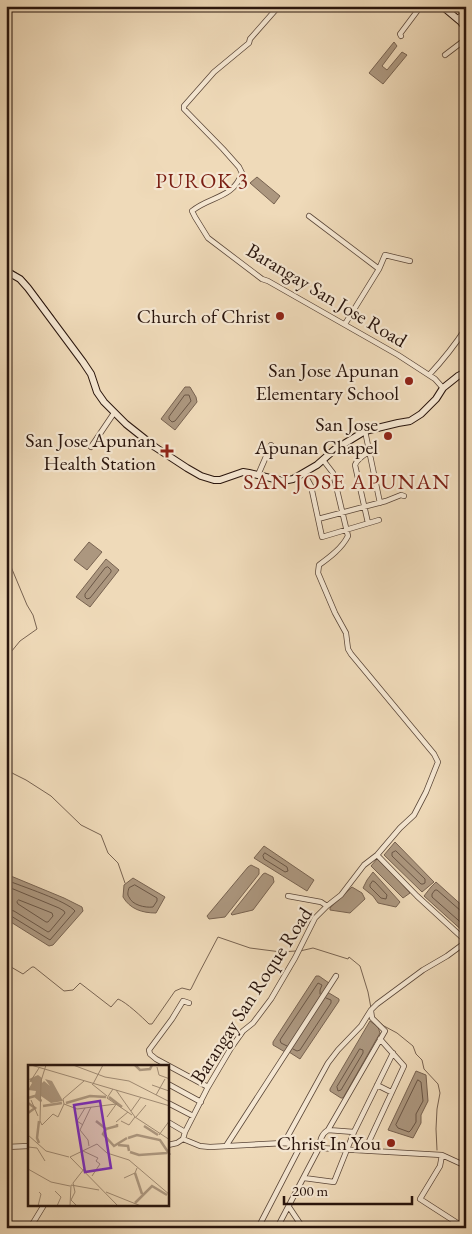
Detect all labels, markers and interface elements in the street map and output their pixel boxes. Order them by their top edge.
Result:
district label: PUROK 3 [155,167,249,194]
street label: Barangay San Jose Road [242,237,413,354]
place label: Church of Christ [137,303,271,329]
marker: Church of Christ [274,310,286,322]
place label: San Jose Apunan Elementary School [255,357,399,406]
marker: San Jose Apunan Elementary School [403,375,415,387]
place label: San Jose Apunan Chapel [254,411,378,460]
place label: San Jose Apunan Health Station [25,427,156,476]
marker: San Jose Apunan Chapel [382,430,394,442]
marker: San Jose Apunan Health Station [160,444,174,458]
district label: SAN JOSE APUNAN [243,467,451,496]
street label: Barangay San Roque Road [184,901,318,1088]
inset map [28,1065,169,1206]
place label: Christ In You [277,1130,381,1156]
marker: Christ In You [385,1137,397,1149]
scale bar [284,1174,412,1206]
text: 200 m [292,1181,329,1200]

